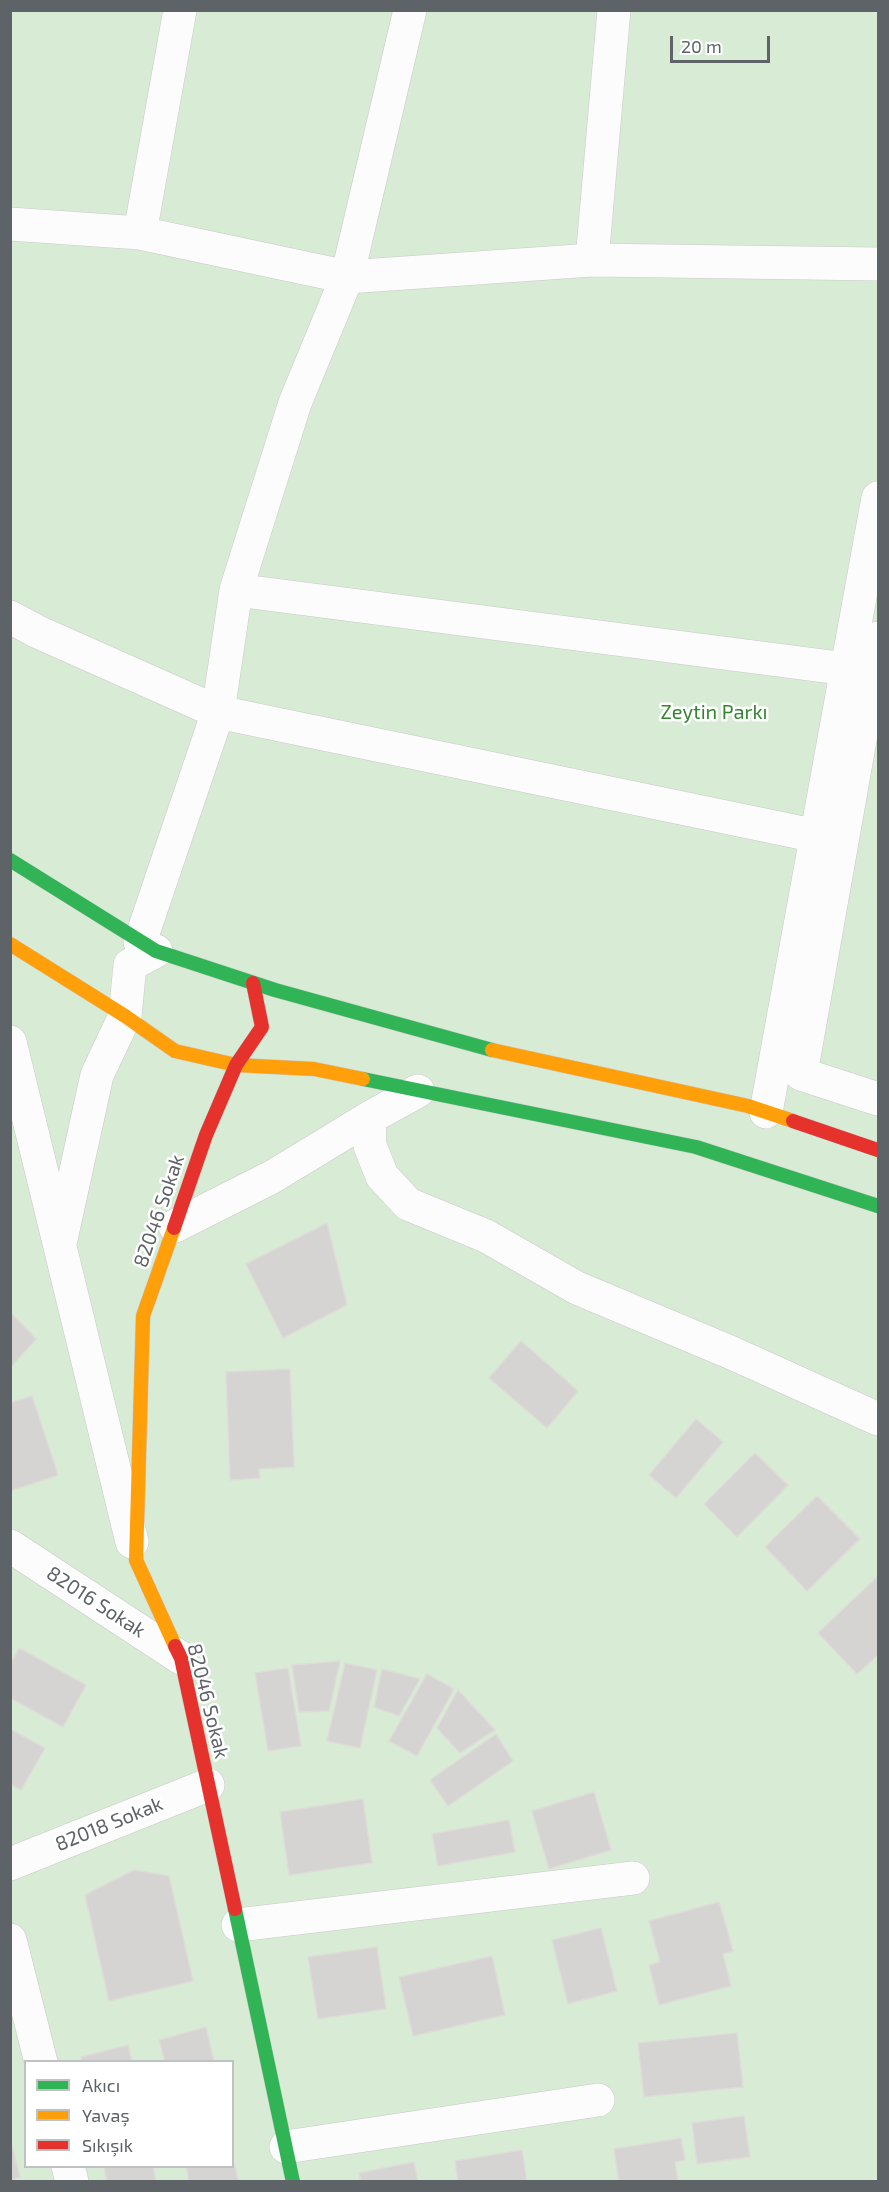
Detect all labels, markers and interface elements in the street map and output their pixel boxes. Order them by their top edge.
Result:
scale bar [673,24,774,62]
text: 20 m [681,35,722,57]
park label: Zeytin Parkı [660,700,768,724]
street label: 82046 Sokak [129,1152,189,1270]
street label: 82016 Sokak [42,1561,150,1643]
street label: 82046 Sokak [182,1641,234,1761]
street label: 82018 Sokak [52,1792,166,1856]
legend [24,2060,234,2168]
text: Akıcı [82,2074,120,2096]
text: Yavaş [82,2104,130,2126]
text: Sıkışık [82,2134,133,2156]

